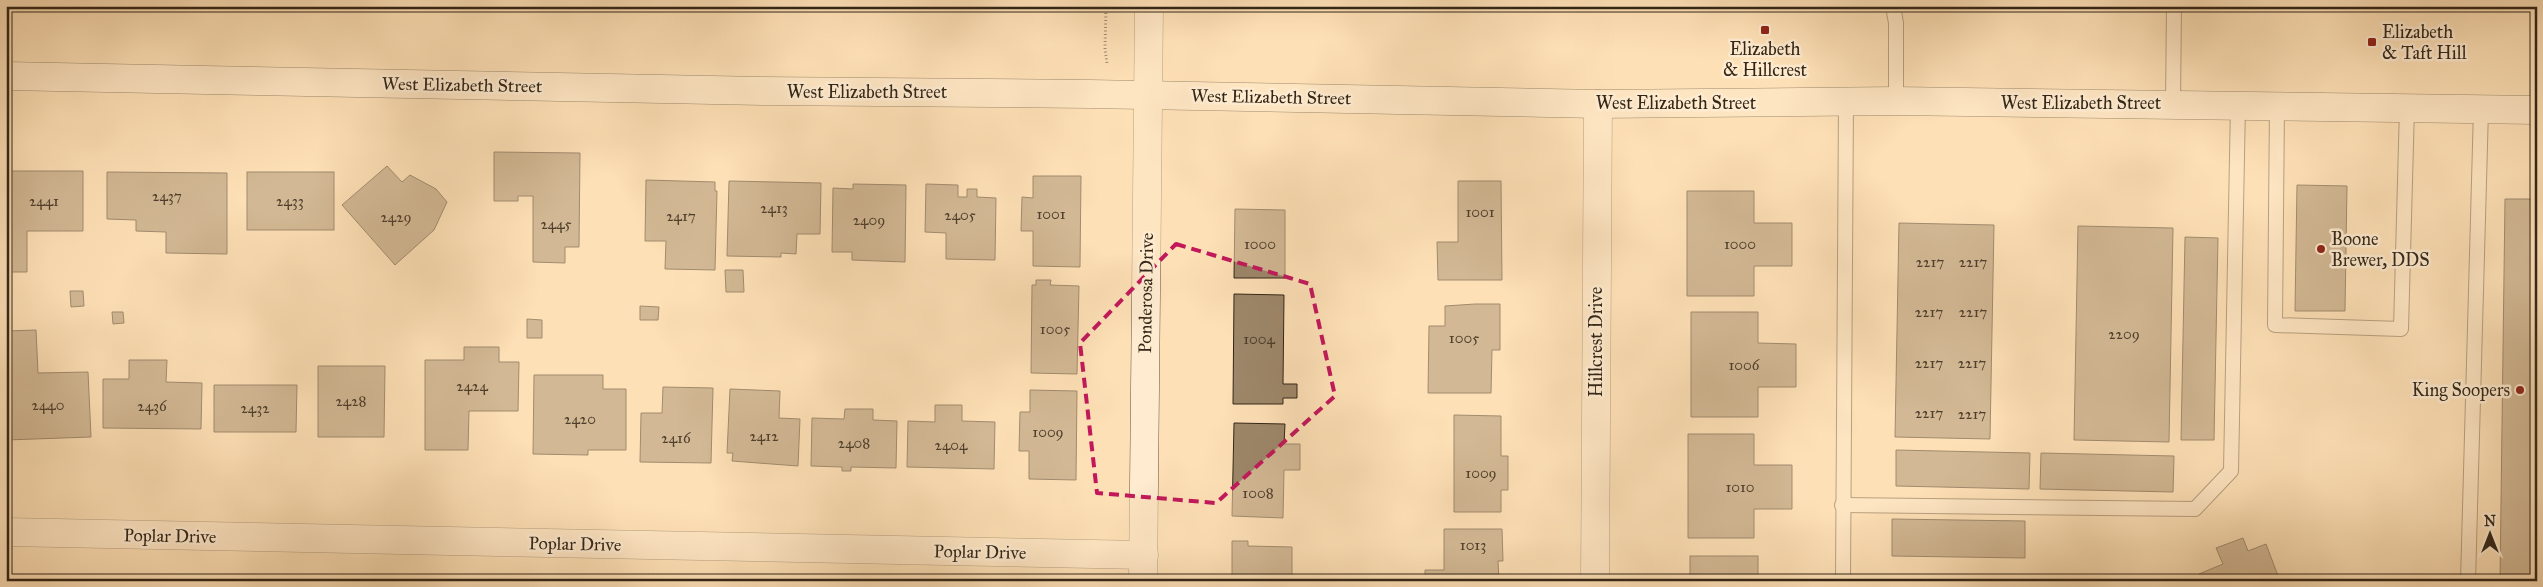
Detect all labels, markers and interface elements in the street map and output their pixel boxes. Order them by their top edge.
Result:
place label: Elizabeth & Taft Hill [2382,21,2467,64]
marker: Elizabeth & Hillcrest [1759,24,1771,36]
marker: Elizabeth & Taft Hill [2366,36,2378,48]
place label: Elizabeth & Hillcrest [1723,38,1808,81]
street label: West Elizabeth Street [382,73,543,97]
street label: West Elizabeth Street [787,81,948,103]
street label: West Elizabeth Street [1191,85,1352,109]
street label: West Elizabeth Street [1596,92,1757,114]
street label: West Elizabeth Street [2001,92,2162,114]
house number: 2437 [152,187,182,205]
house number: 2441 [29,192,59,210]
house number: 2433 [276,192,304,210]
house number: 2413 [760,199,788,217]
house number: 1001 [1465,203,1495,221]
house number: 1001 [1036,205,1066,223]
house number: 2405 [944,206,976,224]
house number: 2417 [666,207,696,225]
house number: 2429 [380,208,412,226]
house number: 2409 [853,211,885,229]
house number: 2445 [540,215,572,233]
place label: Boone Brewer, DDS [2331,228,2429,271]
street label: Ponderosa Drive [1134,232,1158,354]
house number: 1000 [1244,235,1276,253]
house number: 1000 [1724,235,1756,253]
marker: Boone Brewer, DDS [2315,243,2327,255]
house number: 2217 [1916,253,1944,271]
house number: 2217 [1959,253,1987,271]
street label: Hillcrest Drive [1585,287,1607,397]
house number: 2217 [1915,303,1943,321]
house number: 2217 [1959,303,1987,321]
house number: 1005 [1040,320,1070,338]
house number: 2209 [2108,325,2140,343]
house number: 1005 [1449,329,1479,347]
house number: 1004 [1243,330,1275,348]
house number: 2217 [1915,354,1943,372]
house number: 2217 [1958,354,1986,372]
house number: 1006 [1728,356,1761,374]
house number: 2424 [456,377,488,395]
place label: King Soopers [2412,379,2510,402]
marker: King Soopers [2514,384,2526,396]
house number: 2428 [335,392,367,410]
house number: 2440 [32,396,64,414]
house number: 2436 [137,397,168,415]
house number: 2432 [240,399,270,417]
house number: 2217 [1915,404,1943,422]
house number: 2217 [1958,405,1986,423]
house number: 2420 [564,410,596,428]
house number: 1009 [1032,423,1064,441]
house number: 2412 [749,427,779,445]
house number: 2416 [661,429,692,447]
house number: 2408 [838,434,870,452]
house number: 2404 [935,436,968,454]
house number: 1009 [1465,464,1497,482]
house number: 1010 [1725,478,1755,496]
house number: 1008 [1242,484,1274,502]
north arrow [2466,510,2516,560]
text: N [2484,513,2496,530]
street label: Poplar Drive [123,524,217,548]
street label: Poplar Drive [528,532,622,556]
house number: 1013 [1460,536,1486,554]
street label: Poplar Drive [933,540,1027,564]

